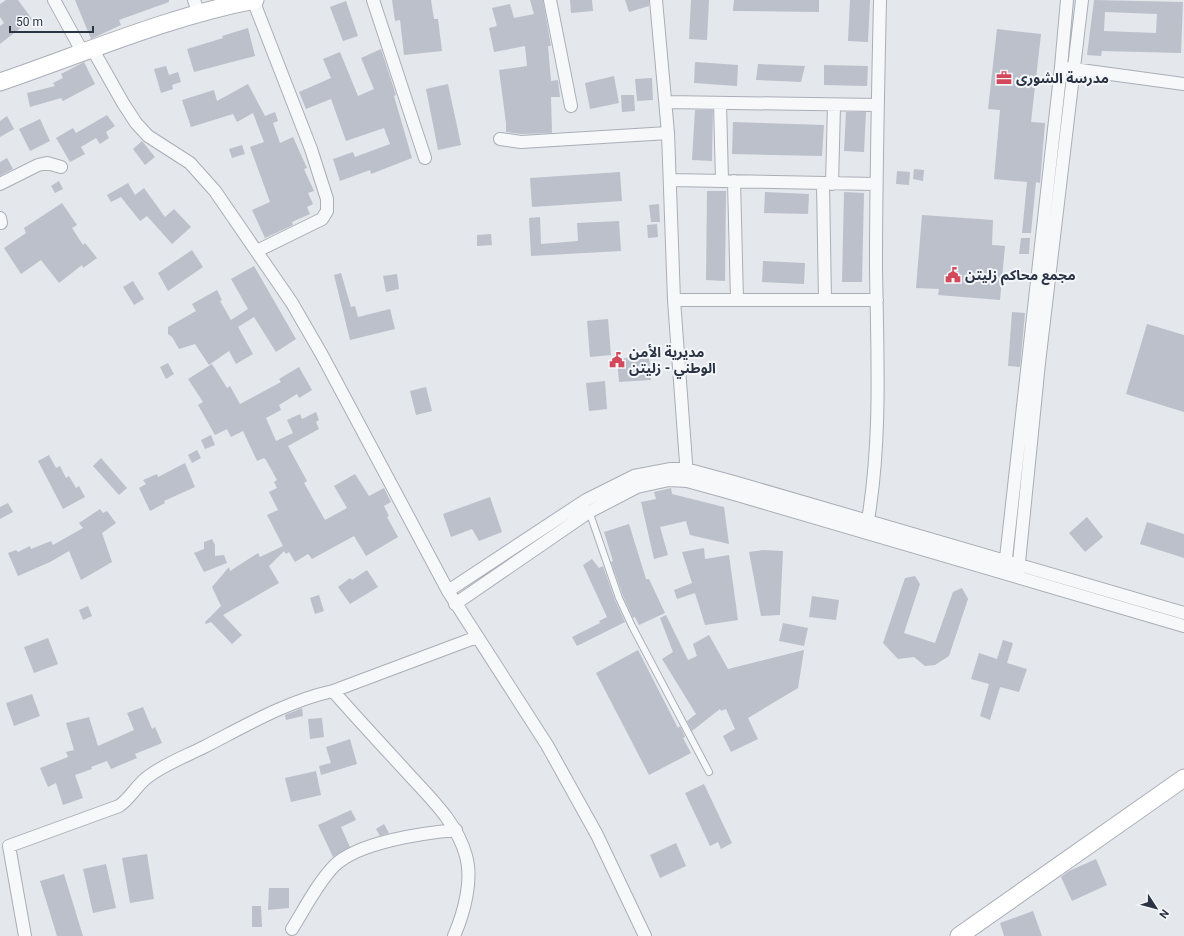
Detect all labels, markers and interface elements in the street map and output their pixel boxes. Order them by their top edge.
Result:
scale bar [10,8,93,34]
text: 50 m [16,15,43,29]
office icon: مدرسة الشورى [995,69,1013,87]
place label: مدرسة الشورى [1016,70,1109,87]
public building icon: مجمع محاكم زليتن [944,266,962,284]
place label: مجمع محاكم زليتن [965,267,1076,286]
place label: مديرية الأمن الوطني - زليتن [629,344,716,379]
public building icon: مديرية الأمن الوطني - زليتن [608,351,626,369]
north arrow [1136,888,1176,928]
text: N [1156,907,1171,921]

